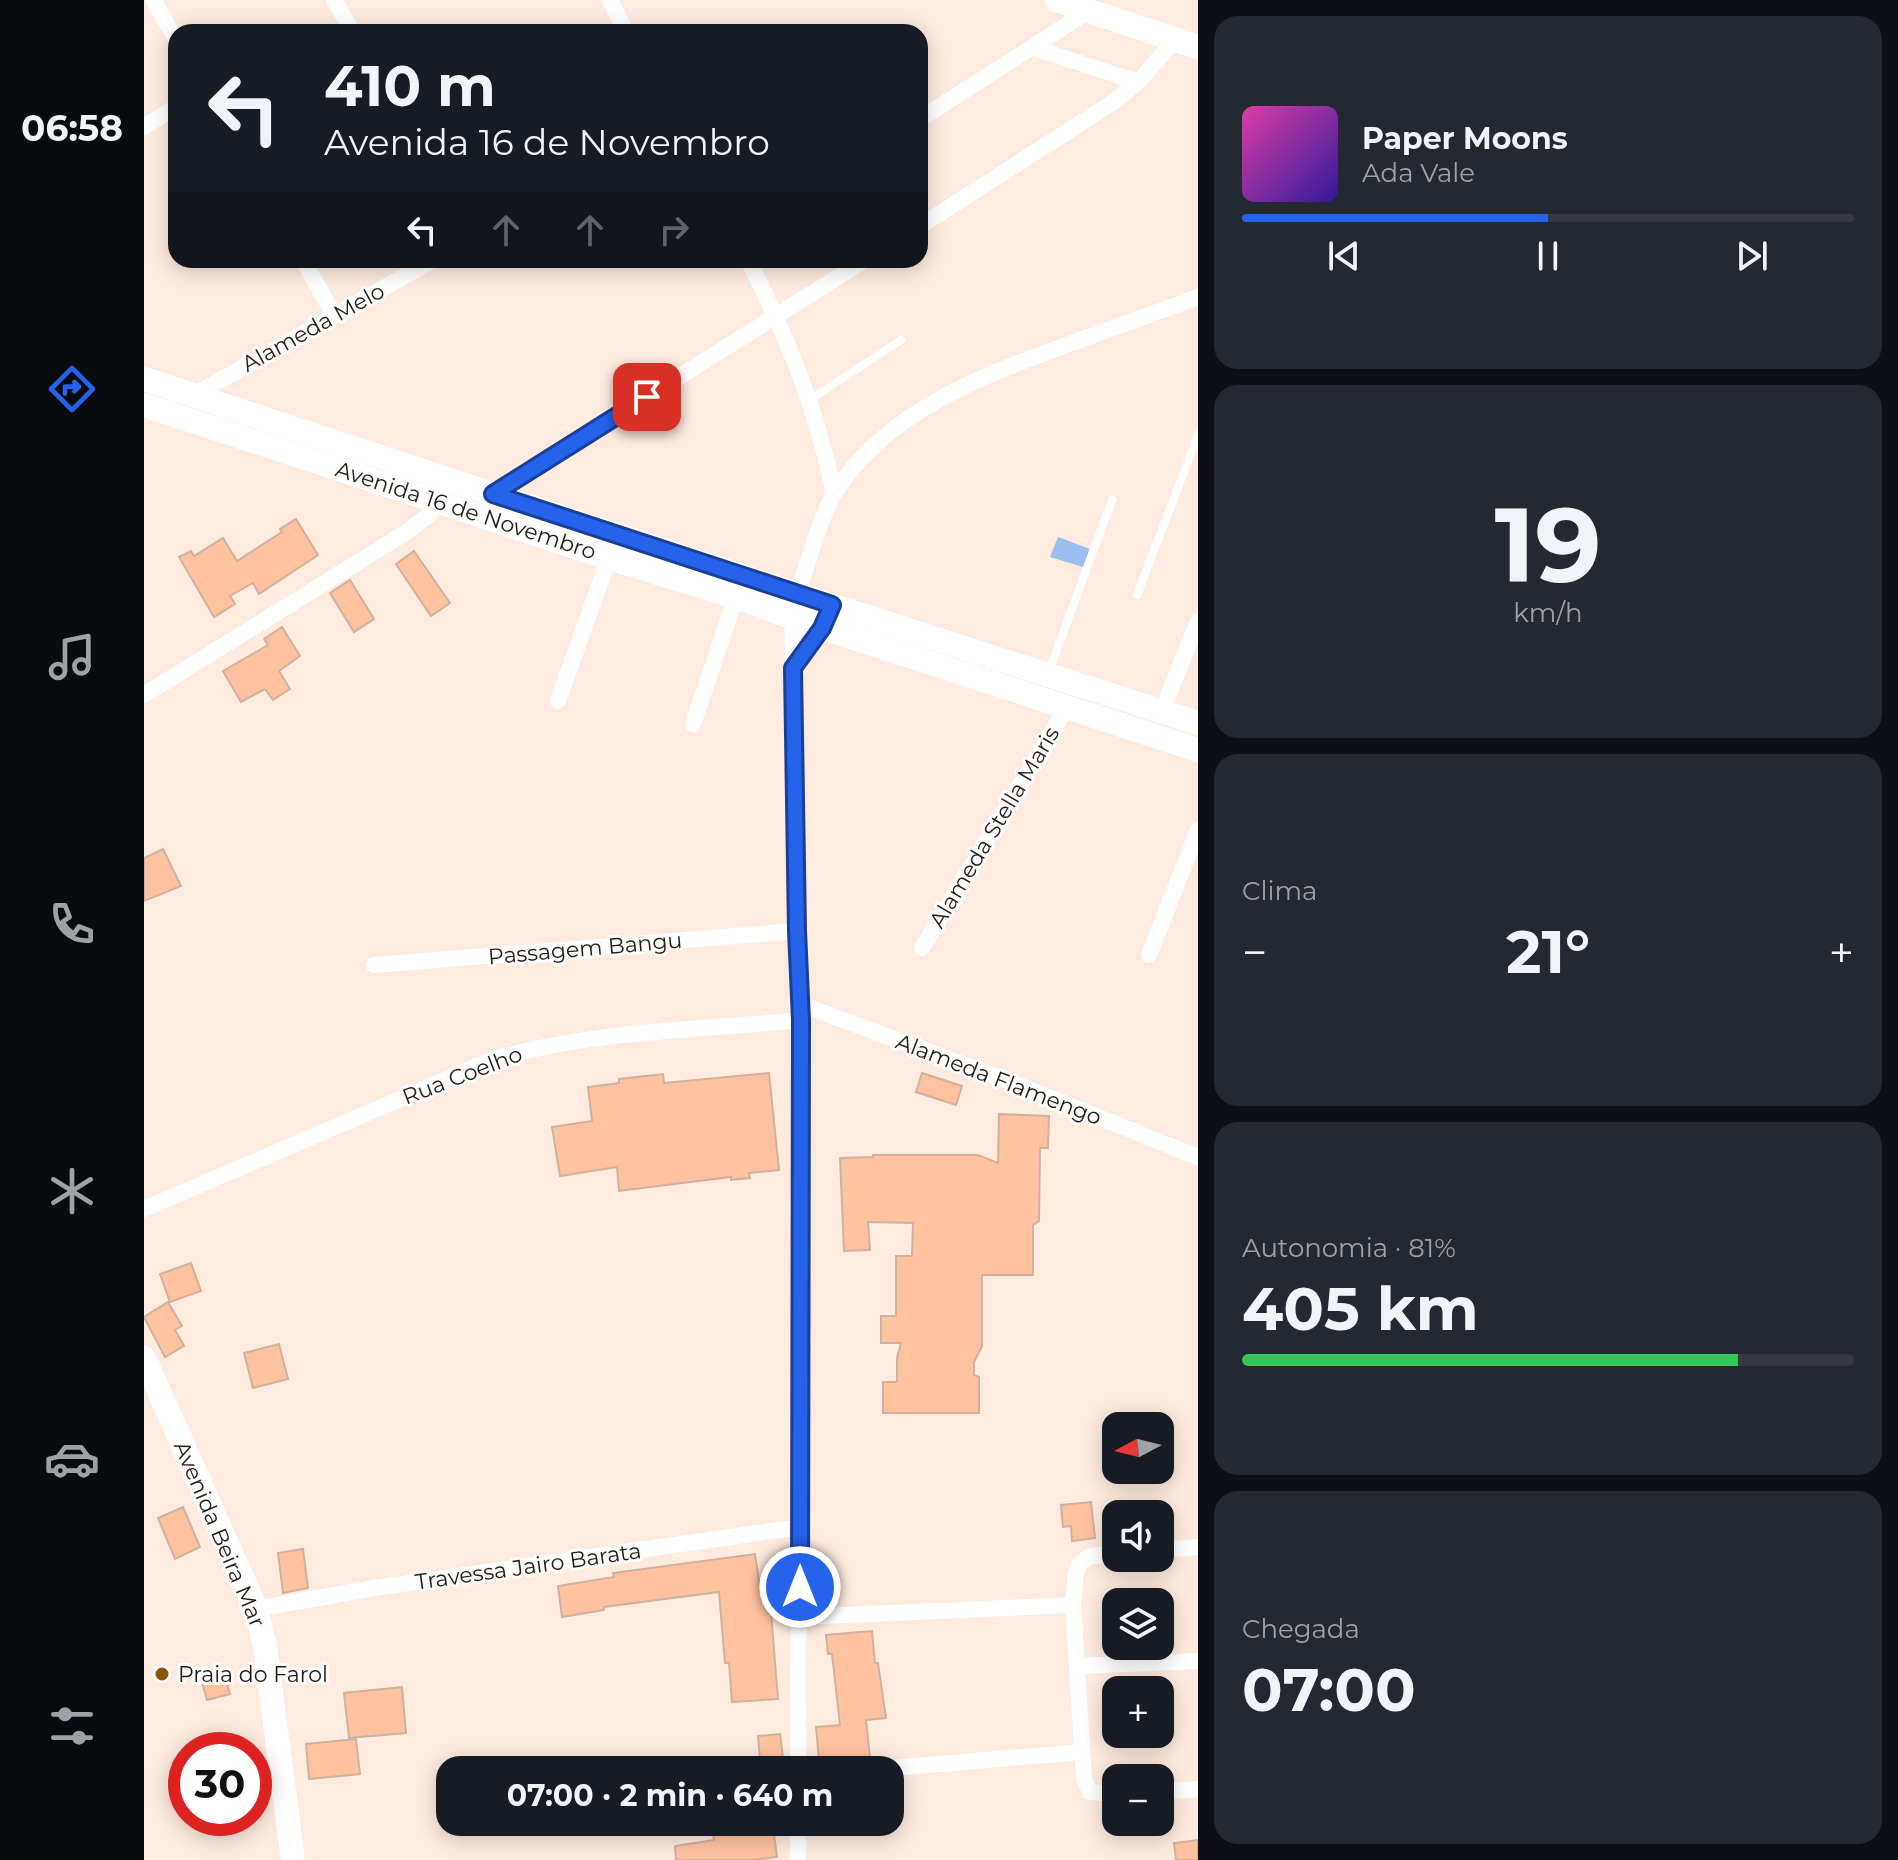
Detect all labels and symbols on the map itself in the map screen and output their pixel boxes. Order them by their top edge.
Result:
street label: Alameda Melo [237,277,389,378]
pin [613,363,681,431]
street label: Avenida 16 de Novembro [332,456,600,565]
street label: Alameda Stella Maris [924,721,1065,933]
street label: Passagem Bangu [487,927,683,970]
street label: Alameda Flamengo [892,1028,1105,1131]
street label: Rua Coelho [398,1040,526,1111]
north arrow [1102,1412,1174,1484]
street label: Avenida Beira Mar [168,1437,271,1631]
street label: Travessa Jairo Barata [413,1537,643,1596]
position arrow [758,1545,842,1629]
place label: Praia do Farol [178,1661,328,1688]
marker: Praia do Farol [153,1665,171,1683]
speed limit sign: 30 [168,1732,272,1836]

